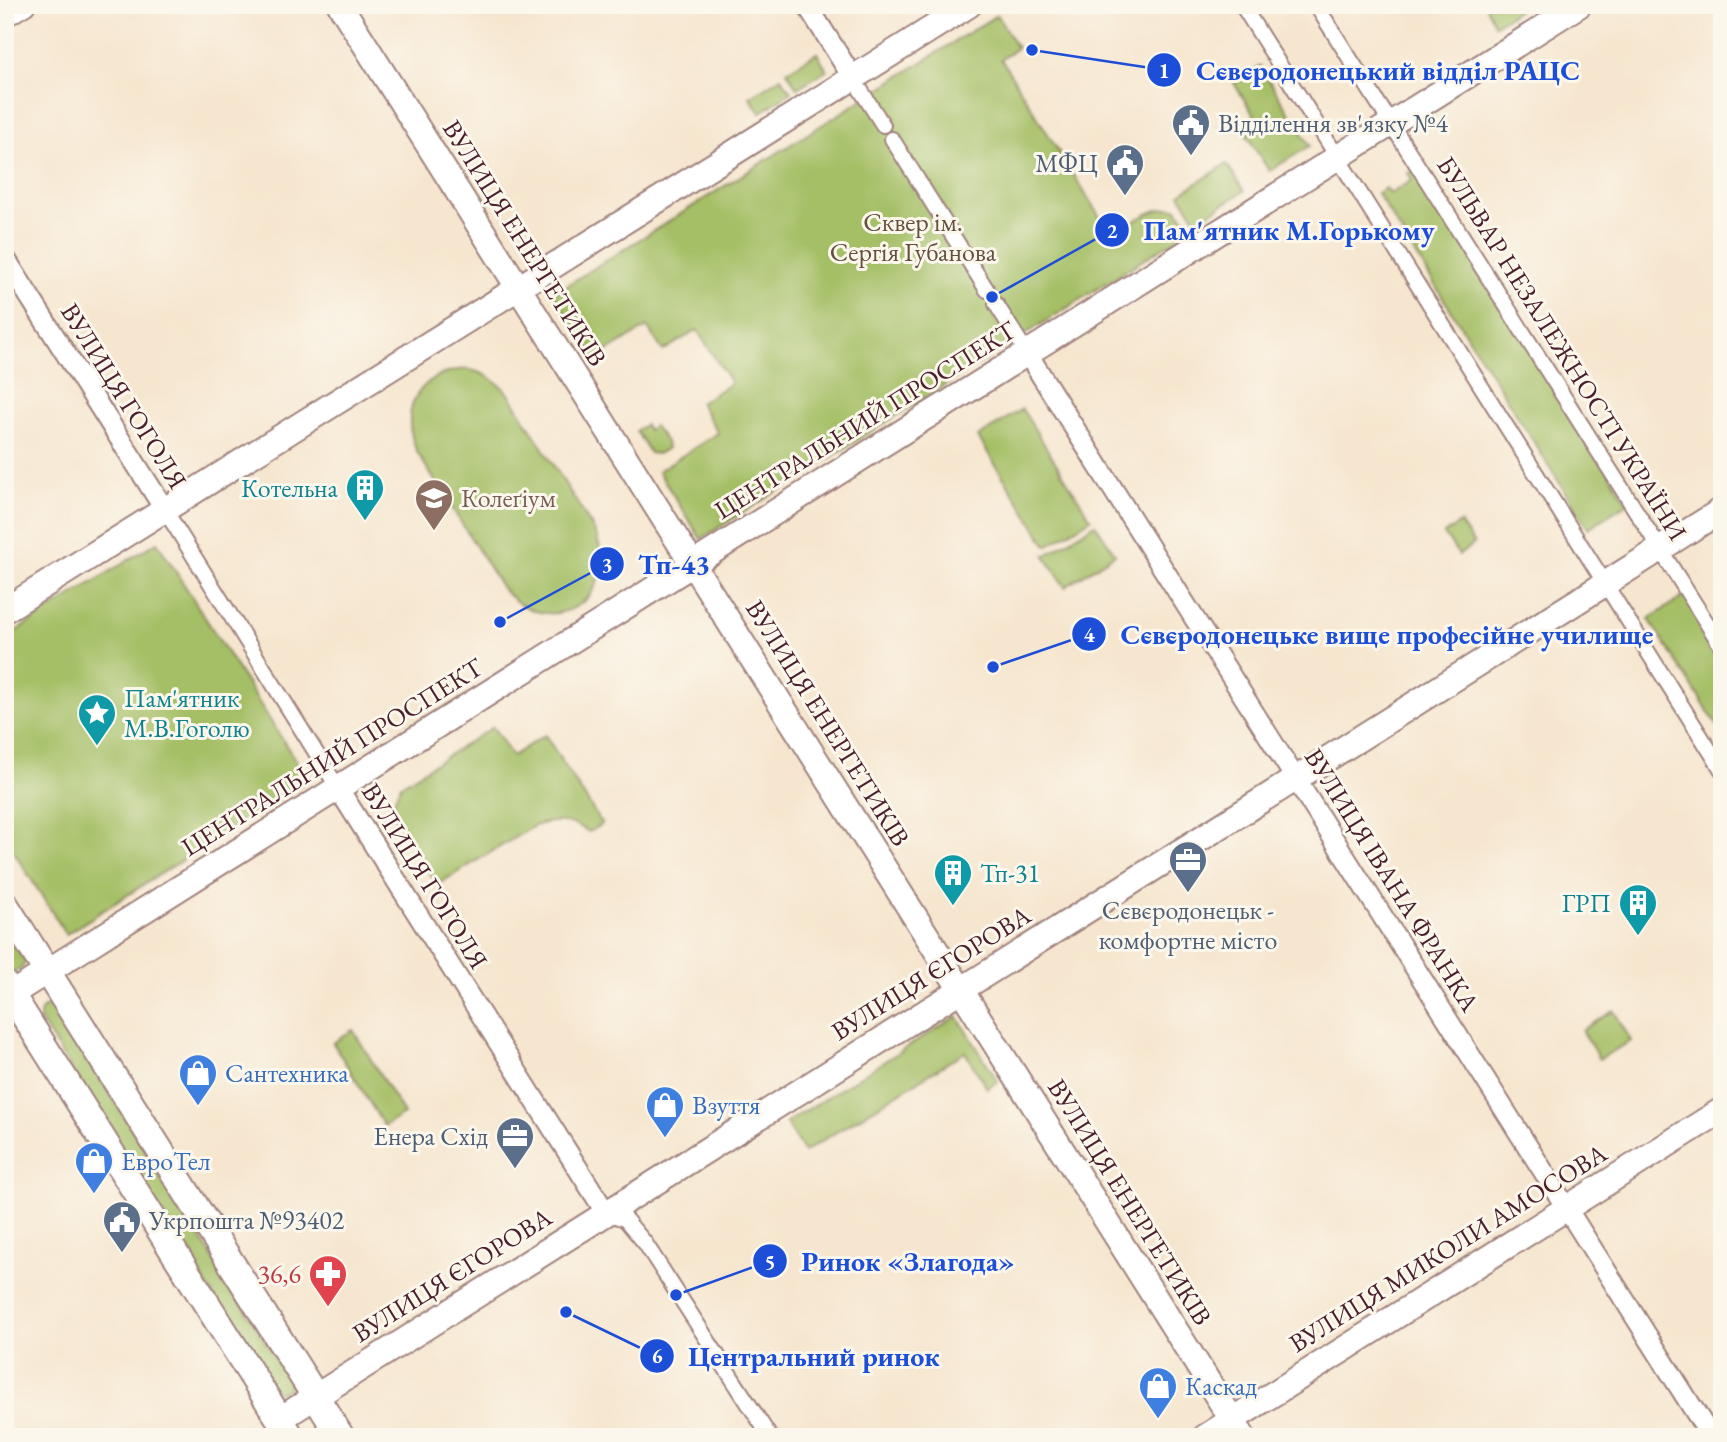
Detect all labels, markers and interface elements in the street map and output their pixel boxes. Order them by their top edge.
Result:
callout: Сєвєродонецький відділ РАЦС [1147,46,1594,95]
text: Сєвєродонецький відділ РАЦС [1196,52,1580,88]
text: 1 [1158,57,1170,84]
public building icon: Відділення зв'язку №4 [1170,102,1212,157]
place label: Відділення зв'язку №4 [1218,106,1448,140]
street label: ВУЛИЦЯ ЕНЕРГЕТИКІВ [435,113,615,373]
public building icon: МФЦ [1104,142,1146,197]
place label: МФЦ [1035,146,1098,180]
street label: БУЛЬВАР НЕЗАЛЕЖНОСТІ УКРАЇНИ [1429,150,1695,546]
park label: Сквер ім. Сергія Губанова [830,205,997,269]
callout: Пам'ятник М.Горькому [1095,206,1449,255]
text: Пам'ятник М.Горькому [1144,212,1435,248]
text: 2 [1106,217,1118,244]
street label: ВУЛИЦЯ ГОГОЛЯ [53,297,195,495]
street label: ЦЕНТРАЛЬНИЙ ПРОСПЕКТ [708,313,1023,527]
building icon: Котельна [344,467,386,522]
place label: Котельна [241,471,339,505]
school or university icon: Колеґіум [413,477,455,532]
place label: Колеґіум [461,481,556,515]
callout: Тп-43 [589,540,724,589]
text: Тп-43 [638,546,710,582]
text: 3 [601,551,613,578]
street label: ВУЛИЦЯ ЕНЕРГЕТИКІВ [738,593,918,853]
callout: Сєвєродонецьке вище професійне училище [1071,610,1667,659]
text: Сєвєродонецьке вище професійне училище [1121,616,1653,652]
text: 4 [1083,621,1095,648]
street label: ЦЕНТРАЛЬНИЙ ПРОСПЕКТ [175,650,490,864]
place label: Пам'ятник М.В.Гоголю [124,681,250,745]
place icon: Пам'ятник М.В.Гоголю [76,692,118,747]
street label: ВУЛИЦЯ ІВАНА ФРАНКА [1297,742,1488,1019]
street label: ВУЛИЦЯ ГОГОЛЯ [354,777,496,975]
office icon: Сєвєродонецьк - комфортне місто [1167,839,1209,894]
building icon: Тп-31 [932,852,974,907]
place label: Тп-31 [980,856,1040,890]
building icon: ГРП [1617,882,1659,937]
place label: ГРП [1562,886,1611,920]
place label: Сєвєродонецьк - комфортне місто [1099,893,1277,957]
street label: ВУЛИЦЯ ЄГОРОВА [825,897,1038,1048]
shop icon: Сантехника [177,1052,219,1107]
place label: Сантехника [225,1056,349,1090]
street label: ВУЛИЦЯ ЕНЕРГЕТИКІВ [1040,1072,1220,1332]
shop icon: Взуття [644,1084,686,1139]
place label: Взуття [692,1088,760,1122]
office icon: Енера Схід [494,1115,536,1170]
place label: Енера Схід [373,1119,488,1153]
street label: ВУЛИЦЯ МИКОЛИ АМОСОВА [1283,1135,1614,1360]
shop icon: ЕвроТел [73,1140,115,1195]
place label: ЕвроТел [121,1144,210,1178]
public building icon: Укрпошта №93402 [101,1199,143,1254]
street label: ВУЛИЦЯ ЄГОРОВА [346,1199,559,1350]
place label: Укрпошта №93402 [148,1203,345,1237]
callout: Ринок «Злагода» [753,1237,1029,1286]
text: Ринок «Злагода» [801,1243,1015,1279]
text: 5 [764,1248,776,1275]
pharmacy icon: 36,6 [307,1253,349,1308]
place label: 36,6 [258,1257,301,1291]
callout: Центральний ринок [640,1331,954,1380]
text: Центральний ринок [688,1338,940,1374]
text: 6 [651,1342,663,1369]
shop icon: Каскад [1137,1365,1179,1420]
place label: Каскад [1185,1369,1257,1403]

